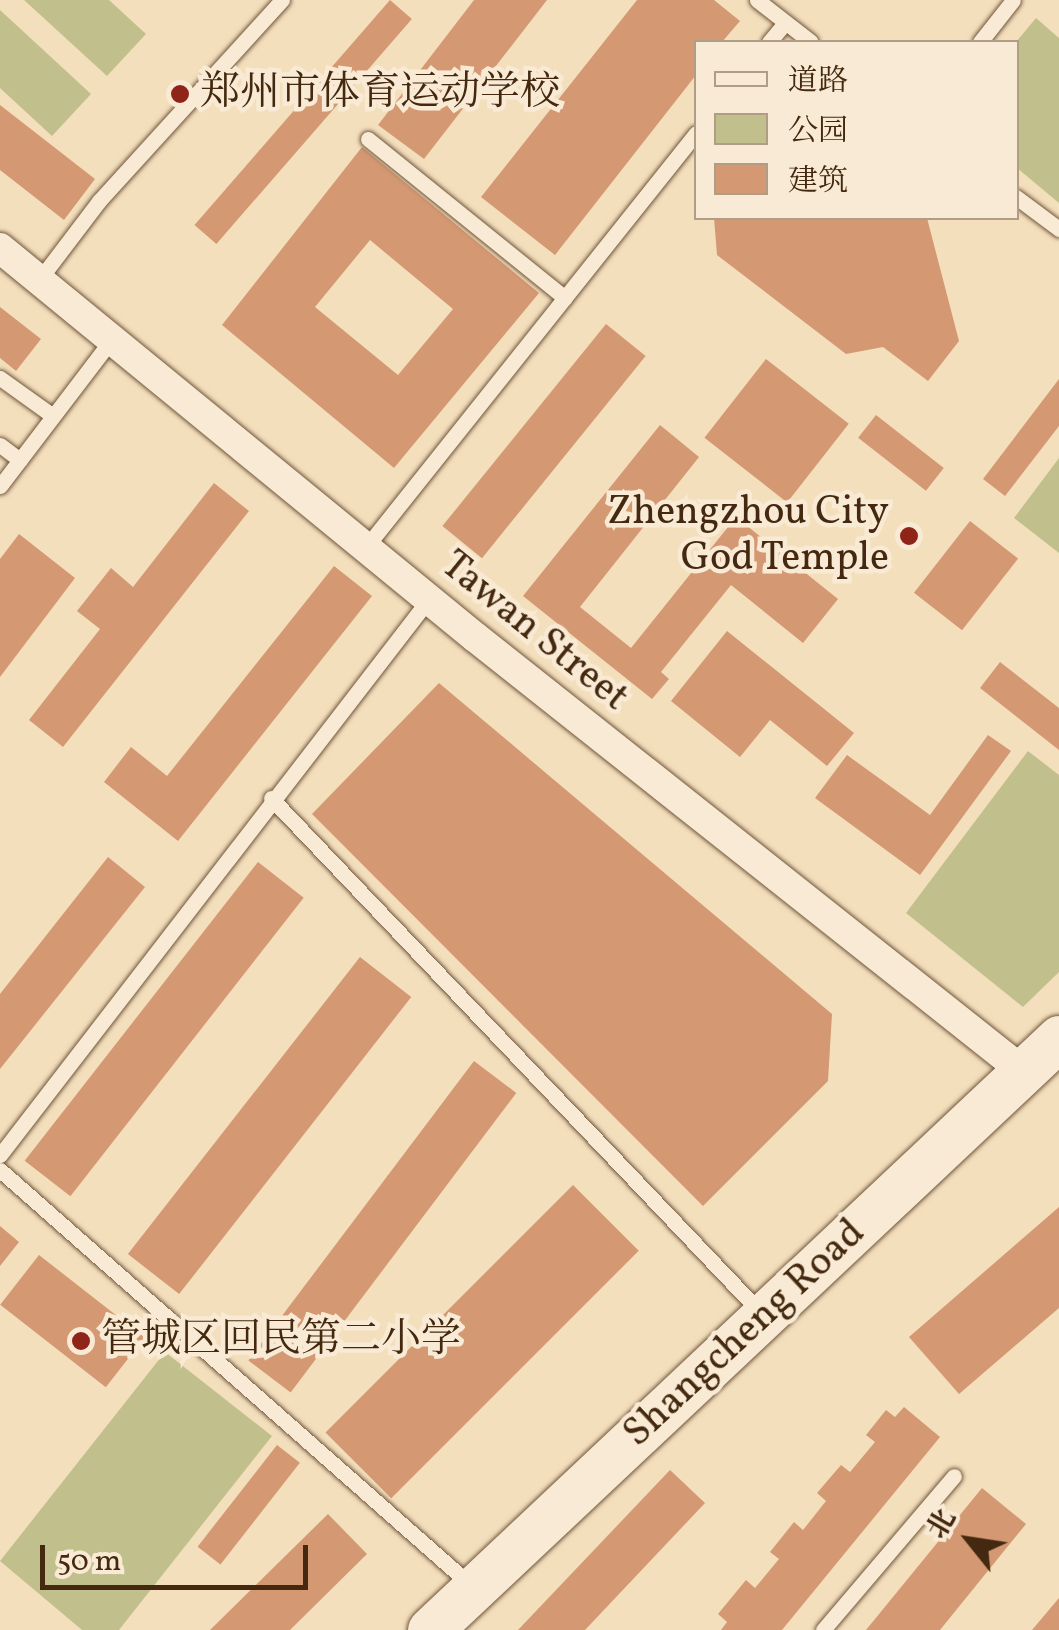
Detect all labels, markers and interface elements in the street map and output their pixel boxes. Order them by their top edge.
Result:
legend [694,40,1019,220]
text: 道路 [788,61,848,103]
place label: 郑州市体育运动学校 [200,70,560,118]
marker: 郑州市体育运动学校 [169,83,191,105]
text: 公园 [788,111,848,153]
text: 建筑 [788,161,848,203]
place label: Zhengzhou City God Temple [607,489,889,583]
marker: Zhengzhou City God Temple [898,525,920,547]
street label: Tawan Street [431,542,637,722]
street label: Shangcheng Road [614,1210,876,1458]
place label: 管城区回民第二小学 [101,1317,461,1365]
marker: 管城区回民第二小学 [70,1330,92,1352]
north arrow [919,1490,1019,1590]
text: 北 [919,1503,966,1547]
scale bar [45,1525,312,1587]
text: 50 m [57,1541,121,1583]

